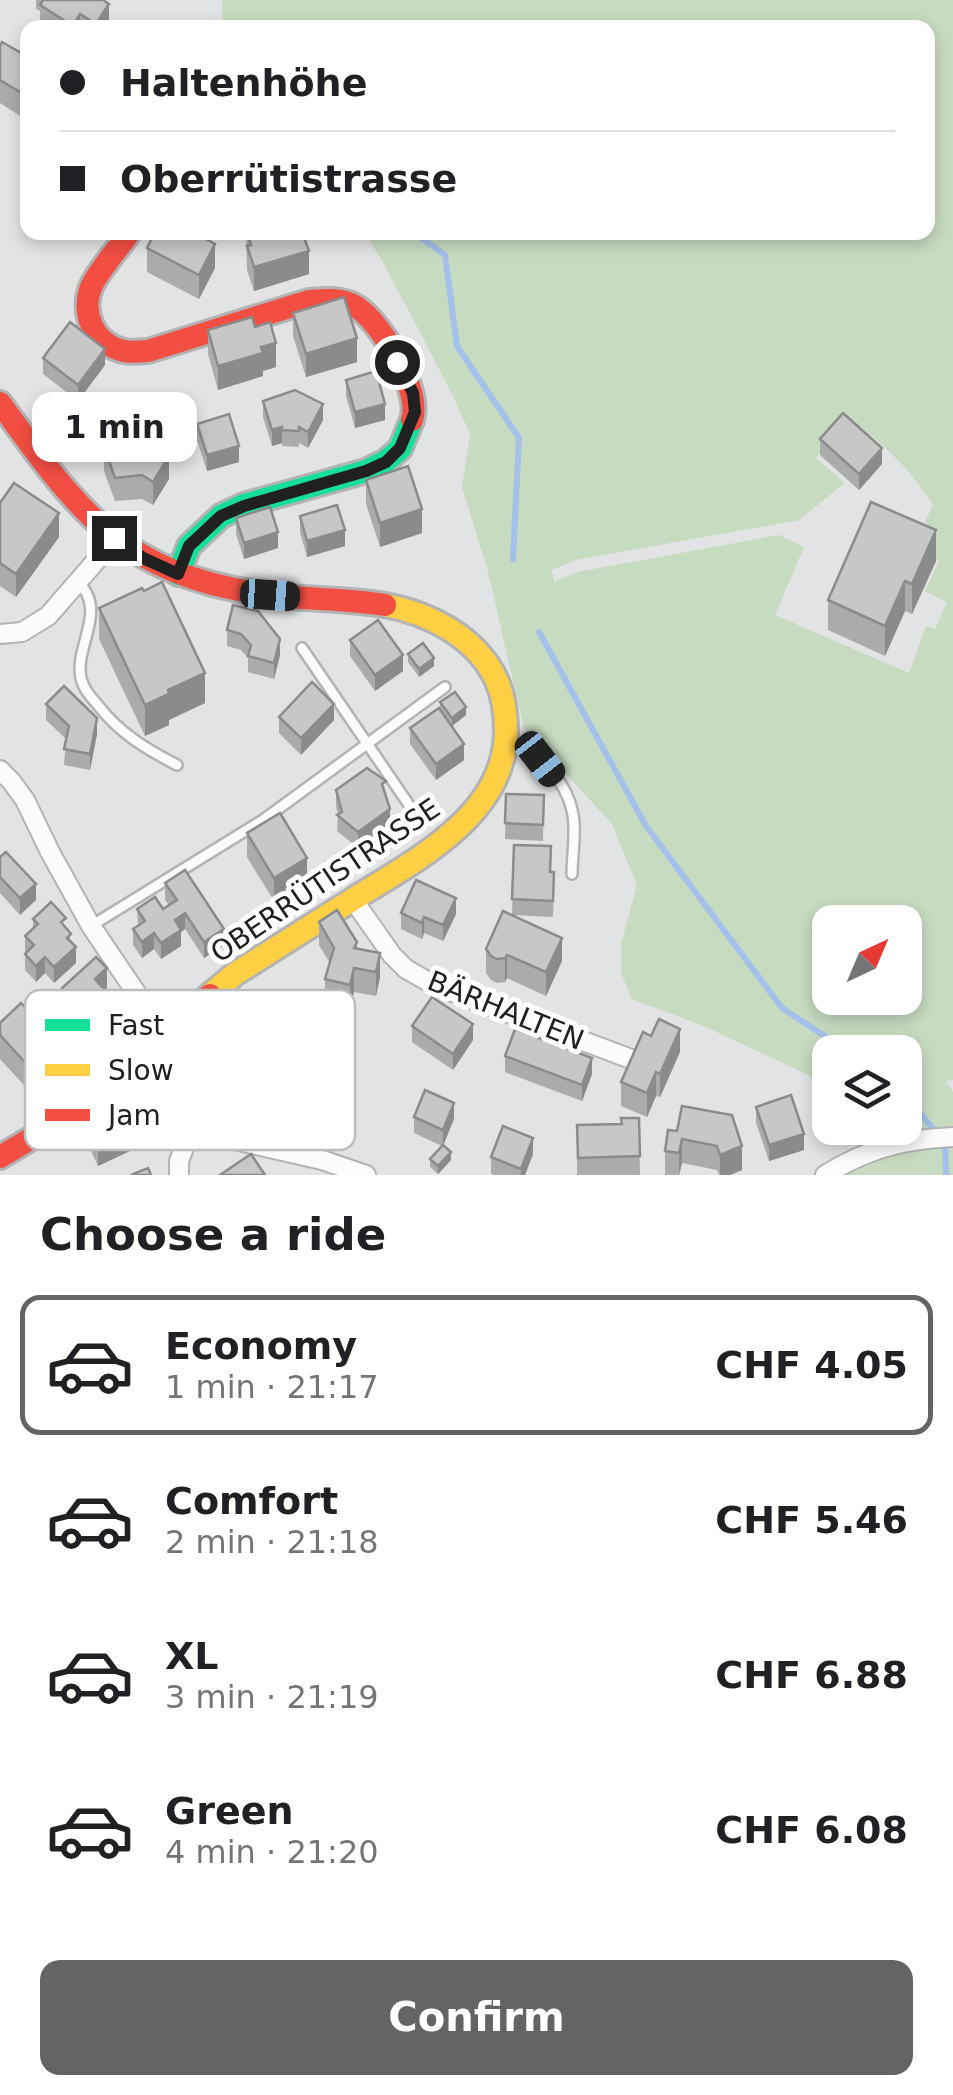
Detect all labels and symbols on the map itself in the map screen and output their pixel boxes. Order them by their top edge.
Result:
route start [375,340,420,385]
callout: 1 min [32,393,196,463]
route end [92,516,137,561]
car [239,578,301,612]
car [510,726,570,792]
street label: OBERRÜTISTRASSE [204,791,446,969]
north arrow [812,905,922,1015]
street label: BÄRHALTEN [423,964,589,1057]
legend [25,990,355,1150]
text: Fast [108,1009,164,1042]
text: Slow [108,1054,174,1087]
text: Jam [106,1099,161,1132]

